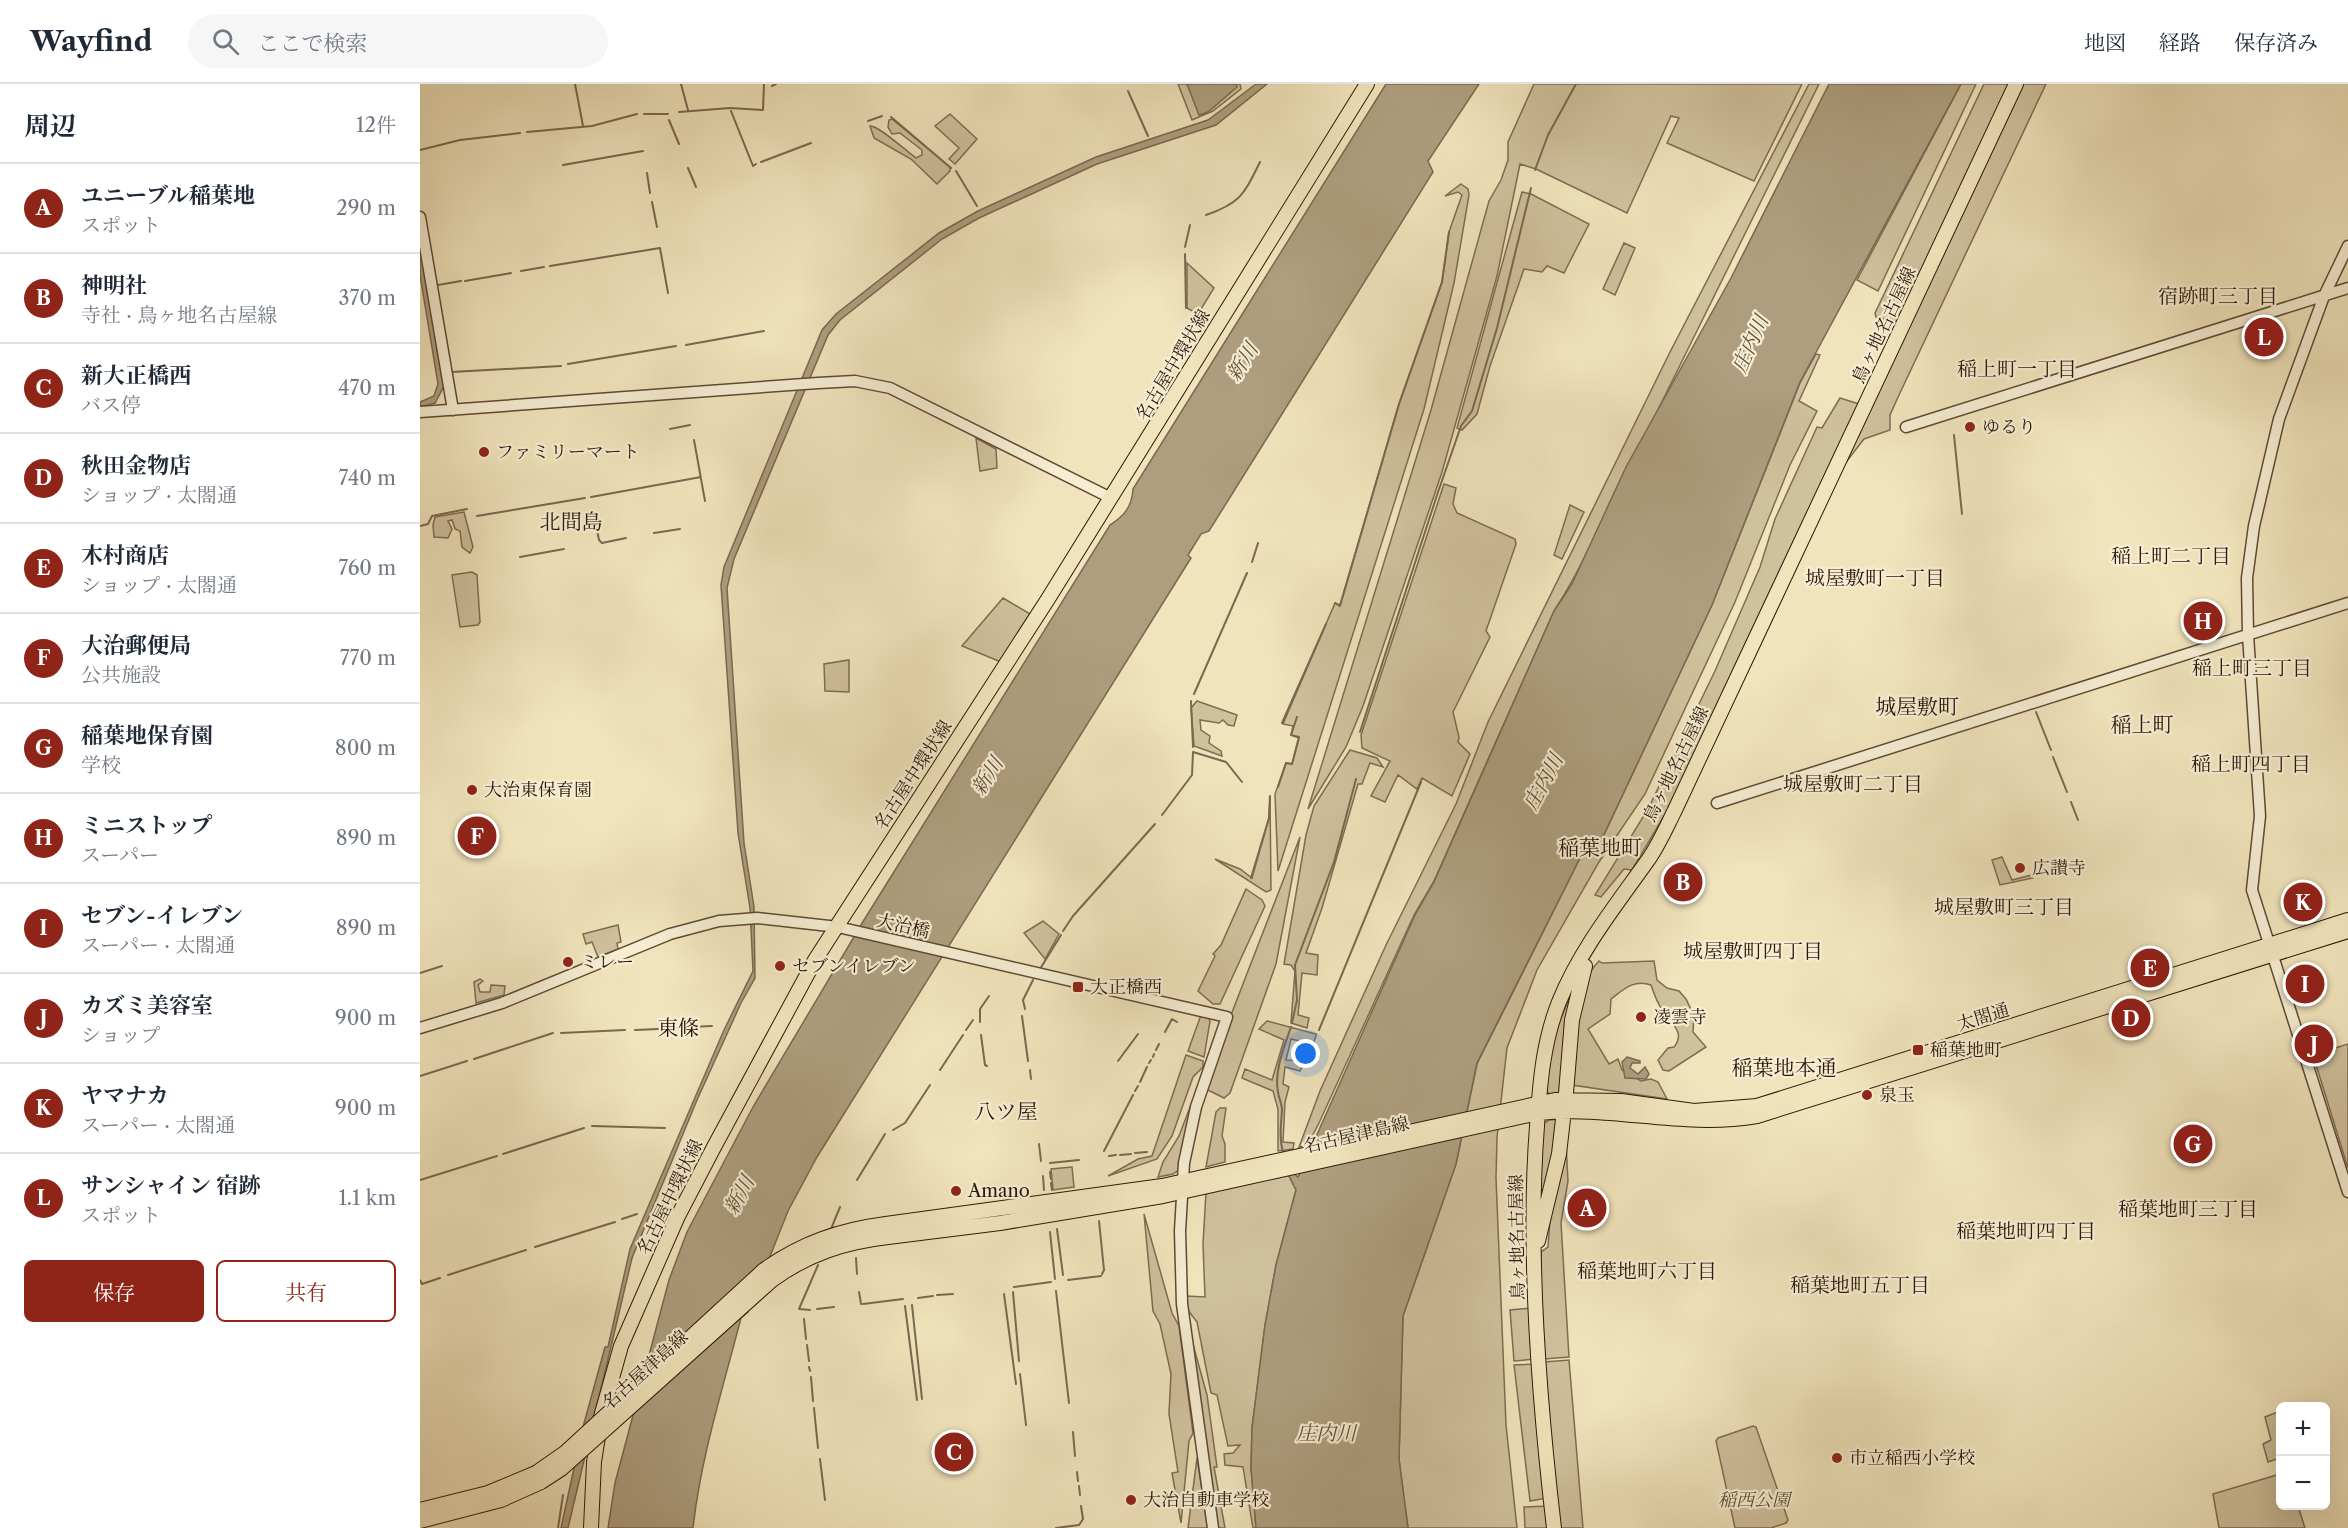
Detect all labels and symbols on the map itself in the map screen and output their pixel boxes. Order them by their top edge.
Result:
street label: 鳥ヶ地名古屋線 [1847,263,1921,387]
district label: 宿跡町三丁目 [2158,284,2278,308]
street label: 名古屋中環状線 [1131,305,1215,425]
water label: 庄内川 [1727,310,1774,376]
pin: L [2244,314,2284,360]
water label: 新川 [1221,337,1264,385]
district label: 稲上町一丁目 [1957,357,2077,381]
place label: ゆるり [1982,416,2036,438]
marker: ゆるり [1963,420,1977,434]
place label: ファミリーマート [496,441,640,463]
marker: ファミリーマート [477,445,491,459]
district label: 北間島 [540,509,603,534]
district label: 稲上町二丁目 [2111,544,2231,568]
district label: 城屋敷町一丁目 [1805,566,1945,590]
pin: H [2184,598,2222,644]
district label: 稲上町三丁目 [2192,656,2312,680]
district label: 城屋敷町 [1875,694,1959,719]
street label: 鳥ヶ地名古屋線 [1638,703,1714,825]
district label: 稲上町 [2111,712,2174,737]
street label: 名古屋中環状線 [869,716,957,834]
water label: 庄内川 [1518,748,1569,814]
water label: 新川 [966,751,1009,799]
district label: 稲上町四丁目 [2191,752,2311,776]
district label: 城屋敷町二丁目 [1783,772,1923,796]
place label: 大治東保育園 [484,779,592,801]
marker: 大治東保育園 [465,783,479,797]
pin: F [458,814,496,858]
district label: 稲葉地町 [1558,835,1642,860]
place label: 広讃寺 [2032,857,2086,879]
pin: B [1664,860,1702,904]
marker: 広讃寺 [2013,861,2027,875]
pin: K [2284,880,2322,924]
district label: 城屋敷町三丁目 [1934,895,2074,919]
street label: 大治橋 [874,909,932,943]
district label: 城屋敷町四丁目 [1683,939,1823,963]
pin: E [2130,946,2170,990]
place label: ミレー [580,951,634,973]
marker: ミレー [561,955,575,969]
place label: セブンイレブン [792,955,916,977]
marker: セブンイレブン [773,959,787,973]
pin: I [2286,962,2324,1006]
place label: 大正橋西 [1090,976,1162,998]
marker: 大正橋西 [1071,980,1085,994]
pin: D [2112,996,2150,1040]
street label: 太閤通 [1954,999,2012,1035]
place label: 凌雲寺 [1653,1006,1707,1028]
marker: 凌雲寺 [1634,1010,1648,1024]
district label: 東條 [657,1015,699,1040]
pin: J [2294,1022,2334,1066]
your location [1291,1039,1320,1068]
place label: 稲葉地町 [1930,1039,2002,1061]
marker: 稲葉地町 [1911,1043,1925,1057]
district label: 稲葉地本通 [1732,1055,1837,1080]
place label: 泉玉 [1879,1084,1915,1106]
marker: 泉玉 [1860,1088,1874,1102]
district label: 八ツ屋 [975,1099,1038,1124]
street label: 名古屋津島線 [1301,1112,1411,1158]
pin: G [2174,1122,2212,1166]
street label: 名古屋中環状線 [632,1136,708,1258]
water label: 新川 [719,1170,760,1218]
street label: 鳥ヶ地名古屋線 [1505,1174,1529,1300]
place label: Amano [967,1180,1030,1202]
marker: Amano [949,1184,963,1198]
pin: A [1568,1186,1606,1230]
district label: 稲葉地町三丁目 [2118,1197,2258,1221]
district label: 稲葉地町四丁目 [1956,1219,2096,1243]
district label: 稲葉地町六丁目 [1577,1259,1717,1283]
district label: 稲葉地町五丁目 [1790,1273,1930,1297]
street label: 名古屋津島線 [598,1326,692,1414]
water label: 庄内川 [1296,1421,1358,1445]
pin: C [934,1430,974,1474]
place label: 市立稲西小学校 [1849,1447,1975,1469]
marker: 市立稲西小学校 [1830,1451,1844,1465]
place label: 大治自動車学校 [1143,1489,1269,1511]
park label: 稲西公園 [1718,1489,1793,1511]
marker: 大治自動車学校 [1124,1493,1138,1507]

